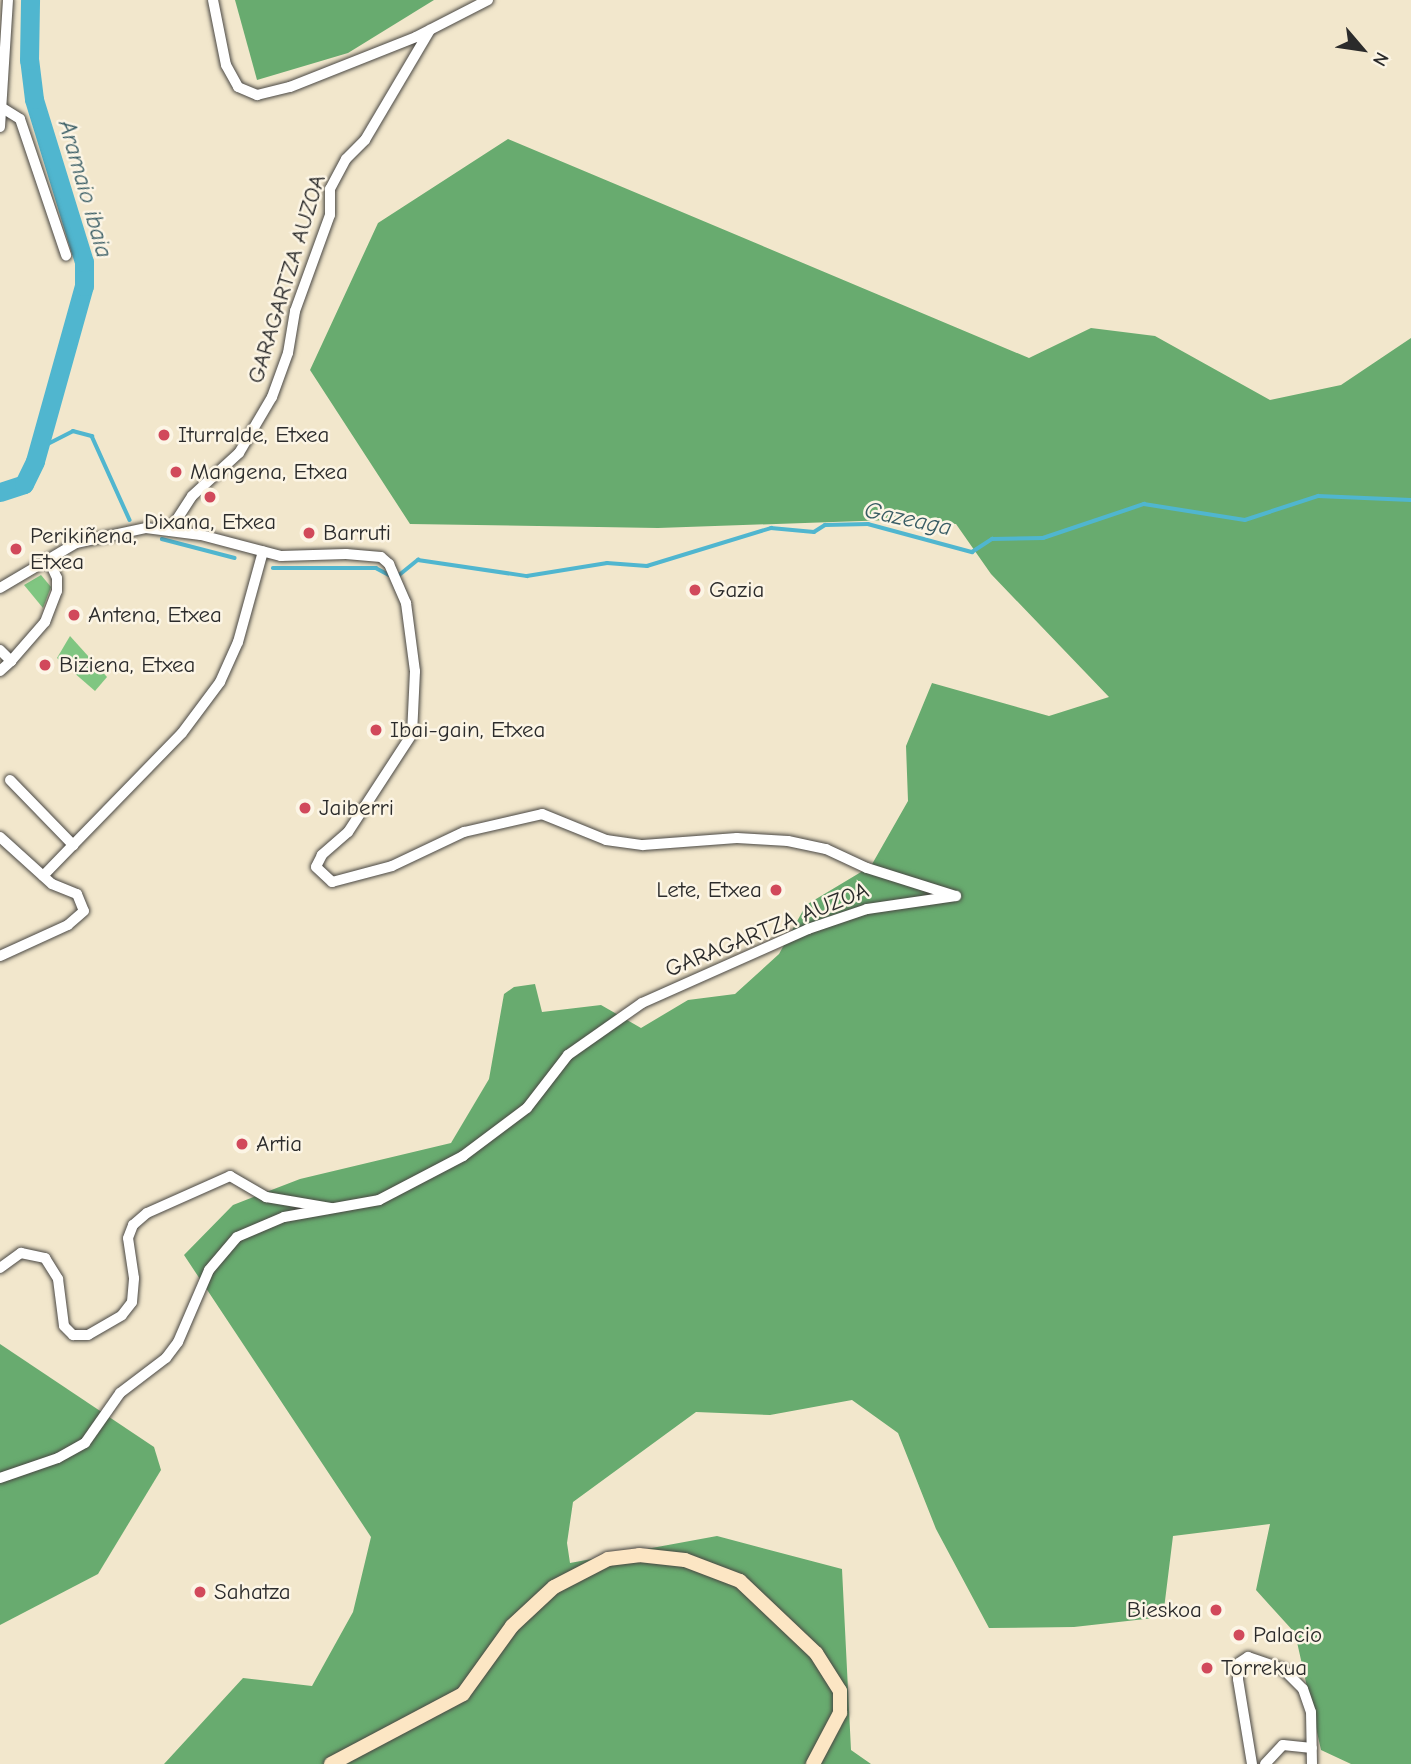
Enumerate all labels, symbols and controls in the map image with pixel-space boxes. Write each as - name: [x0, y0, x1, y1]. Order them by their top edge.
- north arrow: [1327, 14, 1397, 84]
- text: N: [1368, 48, 1393, 70]
- water label: Aramaio ibaia: [52, 117, 118, 261]
- street label: GARAGARTZA AUZOA: [242, 171, 332, 387]
- place label: Iturralde, Etxea: [178, 421, 329, 449]
- marker: Iturralde, Etxea: [156, 427, 172, 443]
- place label: Mangena, Etxea: [190, 458, 348, 486]
- marker: Mangena, Etxea: [168, 464, 184, 480]
- marker: Dixana, Etxea: [202, 489, 218, 505]
- water label: Gazeaga: [862, 496, 954, 542]
- place label: Dixana, Etxea: [144, 508, 276, 536]
- place label: Barruti: [323, 519, 391, 547]
- place label: Perikiñena, Etxea: [30, 522, 137, 576]
- marker: Barruti: [301, 525, 317, 541]
- marker: Perikiñena, Etxea: [8, 541, 24, 557]
- place label: Gazia: [709, 576, 764, 604]
- marker: Gazia: [687, 582, 703, 598]
- place label: Antena, Etxea: [88, 601, 222, 629]
- marker: Antena, Etxea: [66, 607, 82, 623]
- place label: Biziena, Etxea: [59, 651, 195, 679]
- marker: Biziena, Etxea: [37, 657, 53, 673]
- place label: Ibai-gain, Etxea: [390, 716, 545, 744]
- marker: Ibai-gain, Etxea: [368, 722, 384, 738]
- place label: Jaiberri: [319, 794, 394, 822]
- marker: Jaiberri: [297, 800, 313, 816]
- place label: Lete, Etxea: [656, 876, 762, 904]
- street label: GARAGARTZA AUZOA: [661, 877, 873, 983]
- marker: Lete, Etxea: [768, 882, 784, 898]
- place label: Artia: [256, 1130, 302, 1158]
- marker: Artia: [234, 1136, 250, 1152]
- place label: Sahatza: [214, 1578, 291, 1606]
- marker: Sahatza: [192, 1584, 208, 1600]
- place label: Bieskoa: [1127, 1596, 1202, 1624]
- marker: Bieskoa: [1208, 1602, 1224, 1618]
- place label: Palacio: [1253, 1621, 1322, 1649]
- marker: Palacio: [1231, 1627, 1247, 1643]
- place label: Torrekua: [1221, 1654, 1307, 1682]
- marker: Torrekua: [1199, 1660, 1215, 1676]

